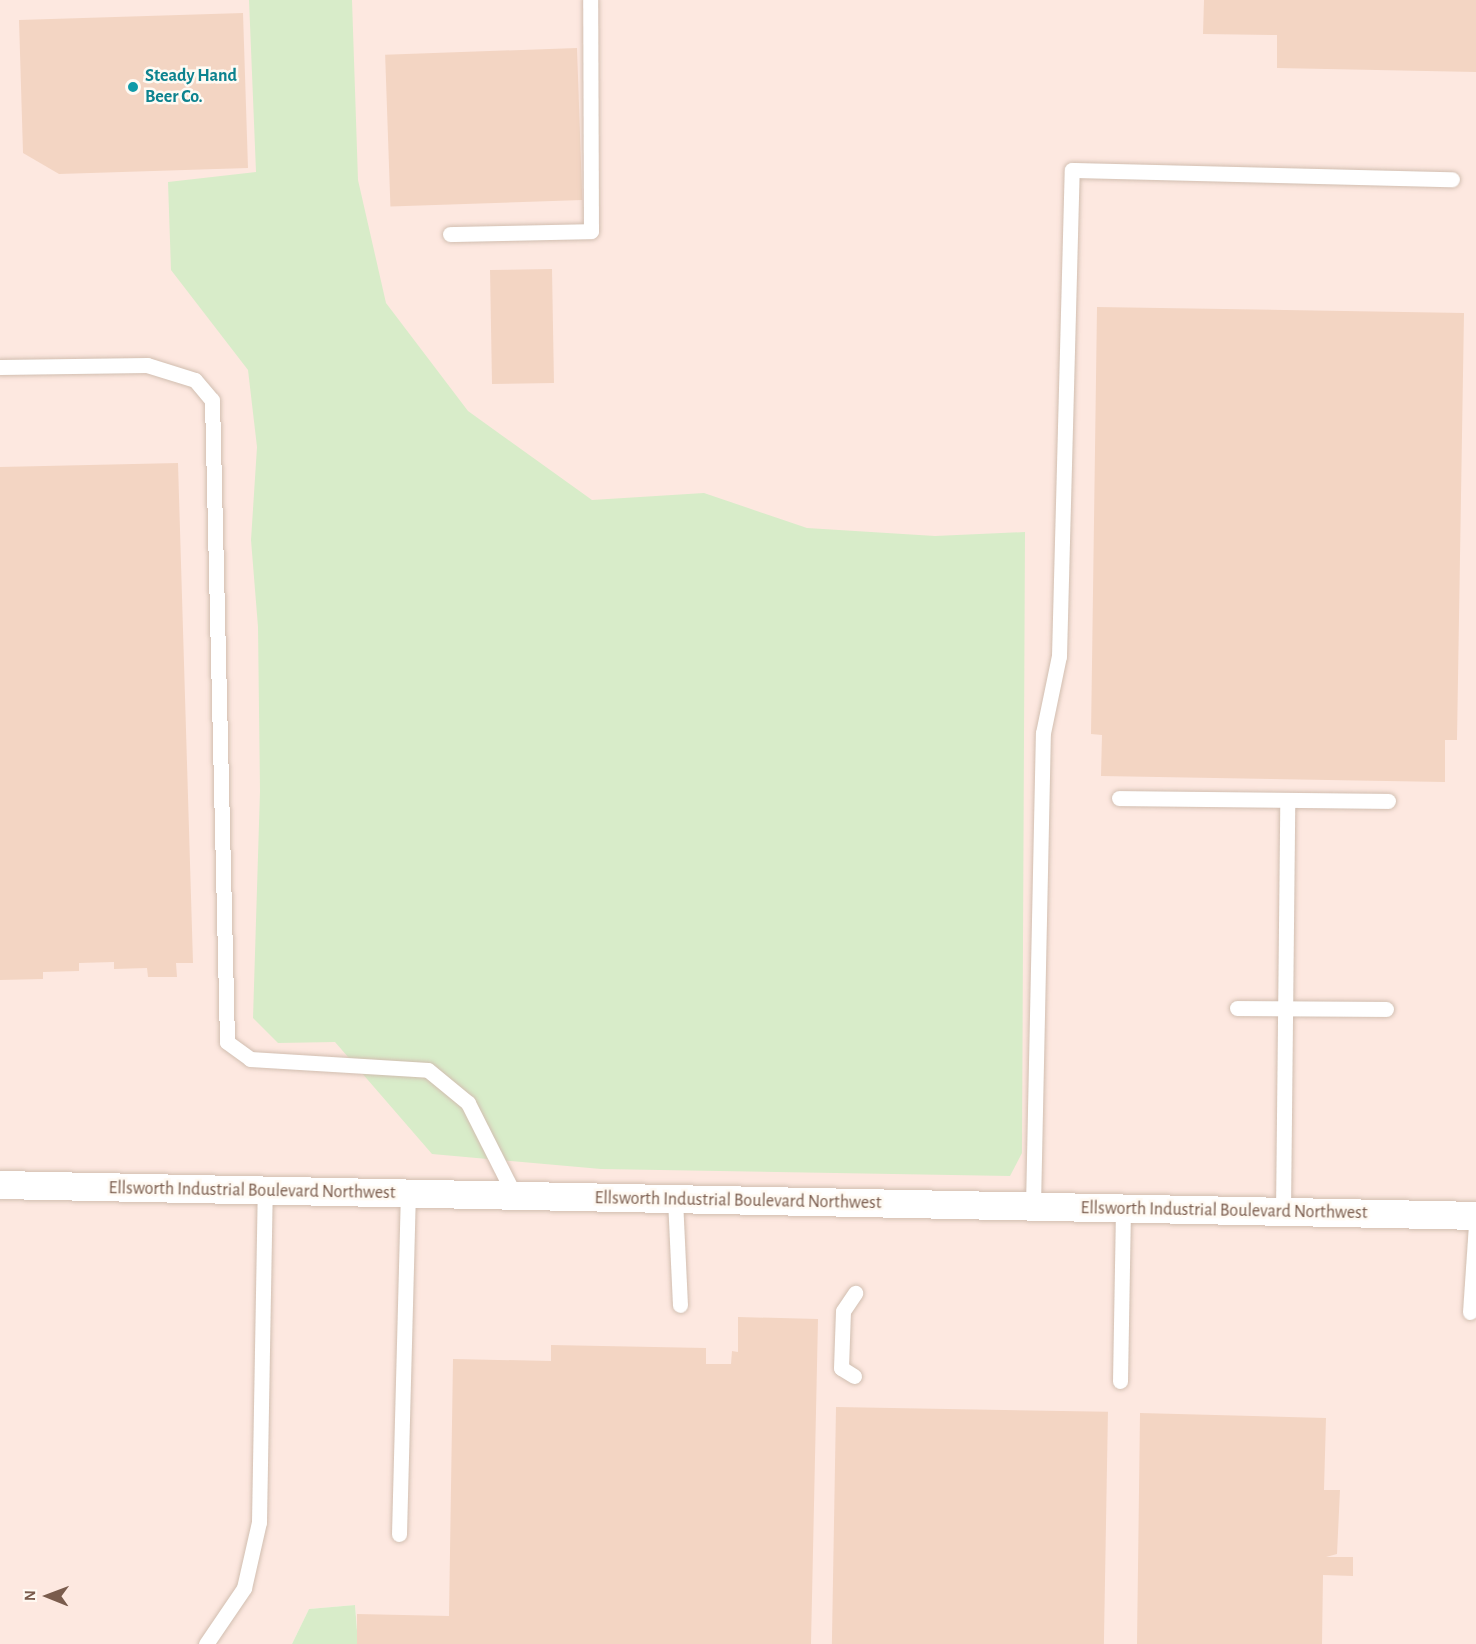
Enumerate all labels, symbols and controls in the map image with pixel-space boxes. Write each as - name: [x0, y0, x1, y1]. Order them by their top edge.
- place label: Steady Hand Beer Co.: [145, 66, 237, 109]
- marker: Steady Hand Beer Co.: [126, 80, 140, 94]
- street label: Ellsworth Industrial Boulevard Northwest: [108, 1178, 396, 1204]
- street label: Ellsworth Industrial Boulevard Northwest: [594, 1188, 882, 1214]
- street label: Ellsworth Industrial Boulevard Northwest: [1080, 1198, 1368, 1224]
- north arrow: [18, 1566, 78, 1626]
- text: N: [22, 1590, 38, 1601]

